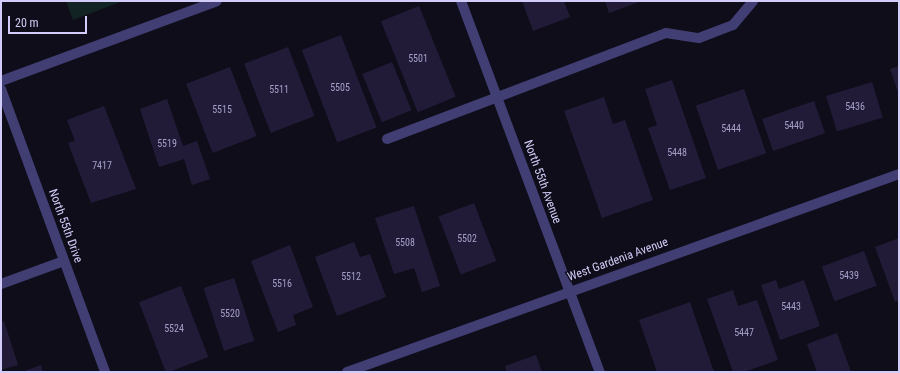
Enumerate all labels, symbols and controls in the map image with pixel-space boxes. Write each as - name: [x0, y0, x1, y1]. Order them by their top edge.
- scale bar: [10, 8, 89, 34]
- text: 20 m: [15, 16, 39, 30]
- house number: 5501: [408, 53, 428, 65]
- house number: 5505: [330, 82, 350, 94]
- house number: 5511: [269, 84, 289, 96]
- house number: 5436: [845, 101, 865, 113]
- house number: 5515: [212, 104, 232, 116]
- house number: 5440: [784, 120, 804, 132]
- house number: 5444: [721, 123, 741, 135]
- house number: 5519: [157, 138, 177, 150]
- street label: North 55th Avenue: [520, 138, 564, 226]
- house number: 5448: [667, 147, 687, 159]
- house number: 7417: [92, 160, 112, 172]
- street label: North 55th Drive: [45, 187, 85, 265]
- house number: 5502: [457, 233, 477, 245]
- street label: West Gardenia Avenue: [566, 235, 670, 285]
- house number: 5508: [395, 237, 415, 249]
- house number: 5439: [839, 270, 859, 282]
- house number: 5512: [341, 271, 361, 283]
- house number: 5516: [272, 278, 292, 290]
- house number: 5443: [781, 301, 801, 313]
- house number: 5520: [220, 308, 240, 320]
- house number: 5524: [164, 323, 184, 335]
- house number: 5447: [734, 327, 754, 339]

